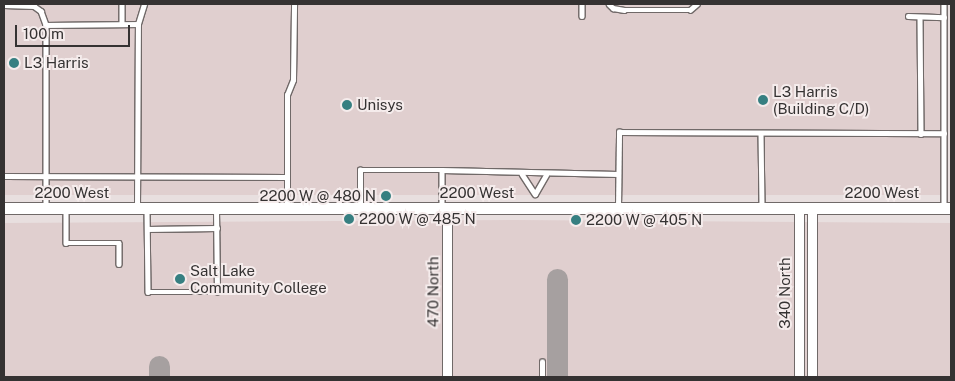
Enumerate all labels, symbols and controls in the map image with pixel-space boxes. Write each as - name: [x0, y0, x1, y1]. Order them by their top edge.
- scale bar: [18, 15, 132, 47]
- text: 100 m: [23, 25, 64, 42]
- place label: L3 Harris: [24, 54, 89, 72]
- marker: L3 Harris: [8, 57, 20, 69]
- place label: L3 Harris (Building C/D): [773, 82, 869, 117]
- marker: L3 Harris (Building C/D): [757, 94, 769, 106]
- place label: Unisys: [357, 96, 403, 114]
- marker: Unisys: [341, 99, 353, 111]
- street label: 2200 West: [34, 184, 110, 202]
- street label: 2200 West: [439, 184, 515, 202]
- street label: 2200 West: [844, 184, 920, 202]
- place label: 2200 W @ 480 N: [259, 187, 376, 205]
- marker: 2200 W @ 480 N: [380, 190, 392, 202]
- place label: 2200 W @ 485 N: [359, 210, 477, 228]
- place label: 2200 W @ 405 N: [586, 211, 703, 229]
- marker: 2200 W @ 485 N: [343, 213, 355, 225]
- marker: 2200 W @ 405 N: [570, 214, 582, 226]
- street label: 470 North: [424, 257, 442, 327]
- street label: 340 North: [776, 257, 794, 329]
- place label: Salt Lake Community College: [190, 261, 327, 296]
- marker: Salt Lake Community College: [174, 273, 186, 285]

